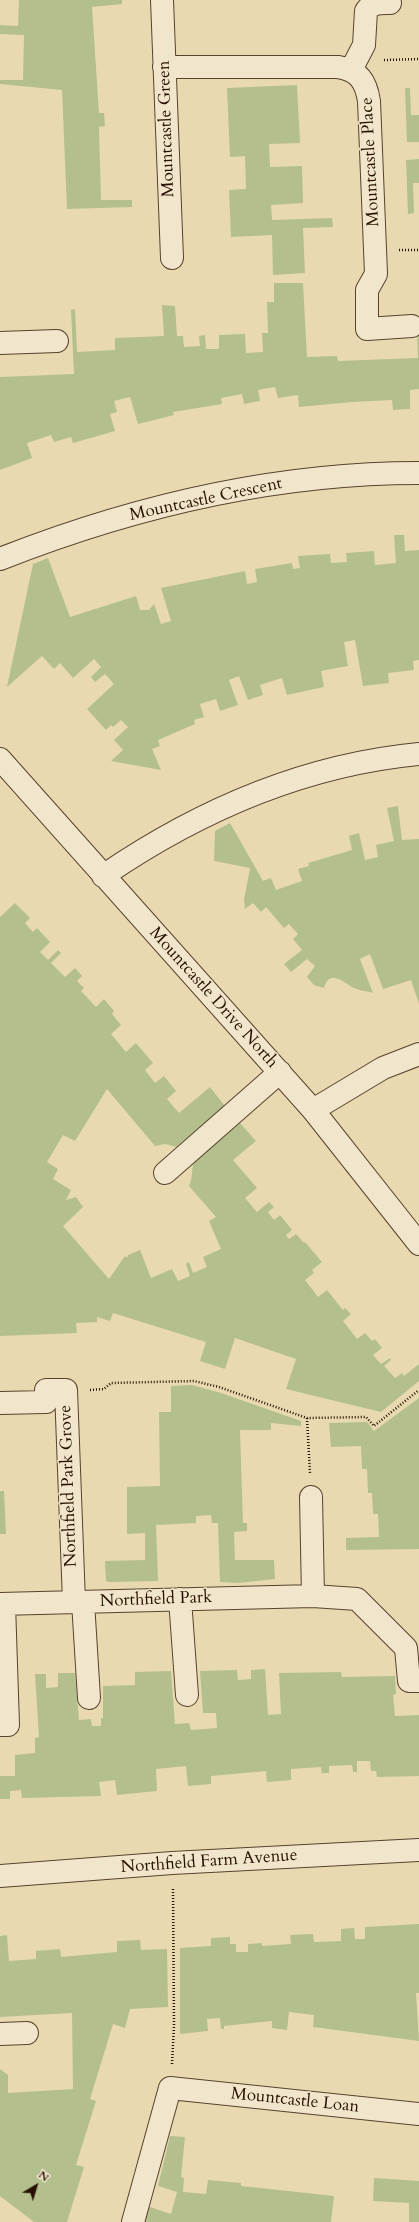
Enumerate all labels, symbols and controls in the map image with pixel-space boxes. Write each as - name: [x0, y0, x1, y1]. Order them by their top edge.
- street label: Mountcastle Green: [154, 60, 180, 198]
- street label: Mountcastle Place: [357, 97, 385, 227]
- street label: Mountcastle Crescent: [128, 474, 284, 526]
- street label: Mountcastle Drive North: [144, 923, 282, 1073]
- street label: Northfield Park Grove: [56, 1405, 82, 1567]
- street label: Northfield Park: [99, 1588, 213, 1612]
- street label: Northfield Farm Avenue: [120, 1846, 298, 1878]
- street label: Mountcastle Loan: [230, 2084, 360, 2118]
- north arrow: [16, 2166, 56, 2206]
- text: N: [35, 2167, 52, 2185]

